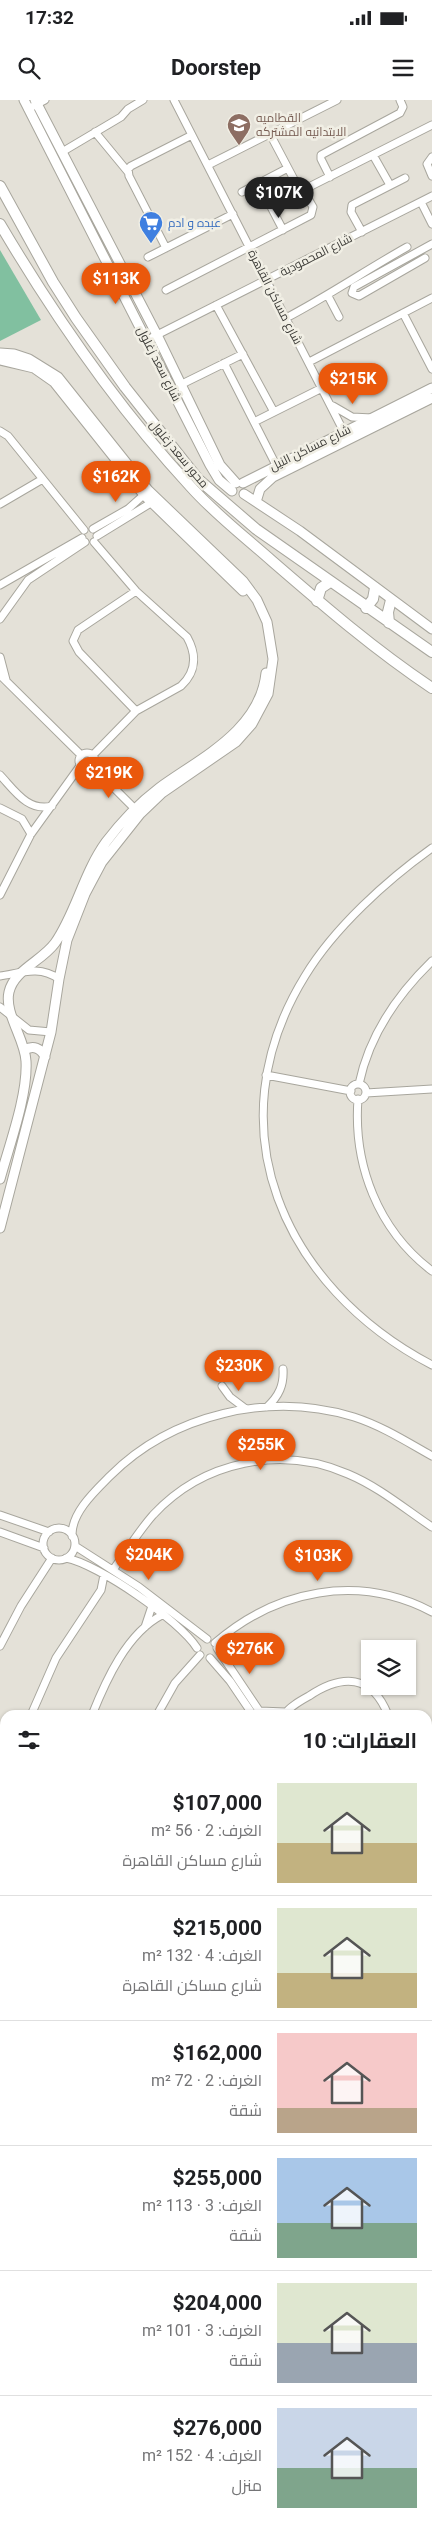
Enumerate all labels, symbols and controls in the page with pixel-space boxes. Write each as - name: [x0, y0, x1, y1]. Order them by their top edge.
- text: 17:32: [25, 6, 74, 29]
- icon: search: [15, 54, 43, 82]
- icon: menu: [389, 54, 417, 82]
- text: Doorstep: [171, 55, 261, 80]
- place label: القطاميه الابتدائيه المشتركه: [256, 111, 347, 139]
- school or university icon: القطاميه الابتدائيه المشتركه: [226, 112, 252, 146]
- pin: $107K: [244, 176, 314, 219]
- text: $107K: [256, 183, 302, 202]
- supermarket icon: عبده و ادم: [138, 210, 164, 244]
- place label: عبده و ادم: [168, 216, 221, 231]
- street label: شارع المحمودية: [278, 231, 355, 280]
- street label: شارع مساكن القاهرة: [244, 247, 305, 347]
- pin: $113K: [81, 262, 151, 305]
- text: $113K: [93, 269, 139, 288]
- street label: شارع سعد زغلول: [133, 324, 184, 404]
- pin: $215K: [318, 362, 388, 405]
- text: $215K: [330, 369, 376, 388]
- street label: محور سعد زغلول: [147, 417, 211, 491]
- street label: شارع مساكن النيل: [267, 422, 353, 475]
- pin: $162K: [81, 460, 151, 503]
- text: $162K: [93, 467, 139, 486]
- pin: $219K: [74, 756, 144, 799]
- text: $219K: [86, 763, 132, 782]
- pin: $230K: [204, 1350, 274, 1392]
- text: $230K: [216, 1356, 262, 1375]
- pin: $255K: [226, 1428, 296, 1471]
- text: $255K: [238, 1435, 284, 1454]
- pin: $204K: [114, 1538, 184, 1581]
- pin: $103K: [283, 1540, 353, 1582]
- text: $204K: [126, 1545, 172, 1564]
- text: $103K: [295, 1546, 341, 1565]
- pin: $276K: [215, 1632, 285, 1675]
- text: $276K: [227, 1639, 273, 1658]
- map controls: [361, 1640, 416, 1695]
- button: layers: [361, 1640, 416, 1695]
- icon: filters: [15, 1726, 43, 1754]
- text: العقارات: 10: [303, 1729, 417, 1753]
- text: $107,000: [172, 1791, 262, 1815]
- icon: home: [317, 1803, 377, 1863]
- text: الغرف: 2 · 56 m²: [151, 1821, 262, 1840]
- text: شارع مساكن القاهرة: [123, 1851, 262, 1870]
- text: $215,000: [172, 1916, 262, 1940]
- icon: home: [317, 1928, 377, 1988]
- text: الغرف: 4 · 132 m²: [142, 1946, 262, 1965]
- text: شارع مساكن القاهرة: [123, 1976, 262, 1995]
- text: $162,000: [172, 2041, 262, 2065]
- icon: home: [317, 2053, 377, 2113]
- text: الغرف: 2 · 72 m²: [151, 2071, 262, 2090]
- text: شقة: [229, 2101, 262, 2120]
- text: $255,000: [172, 2166, 262, 2190]
- icon: home: [317, 2178, 377, 2238]
- text: الغرف: 3 · 113 m²: [142, 2196, 262, 2215]
- text: شقة: [229, 2226, 262, 2245]
- text: $204,000: [172, 2291, 262, 2315]
- icon: home: [317, 2303, 377, 2363]
- text: الغرف: 3 · 101 m²: [142, 2321, 262, 2340]
- text: شقة: [229, 2351, 262, 2370]
- text: $276,000: [172, 2416, 262, 2440]
- icon: home: [317, 2428, 377, 2488]
- text: الغرف: 4 · 152 m²: [142, 2446, 262, 2465]
- text: منزل: [232, 2476, 262, 2495]

